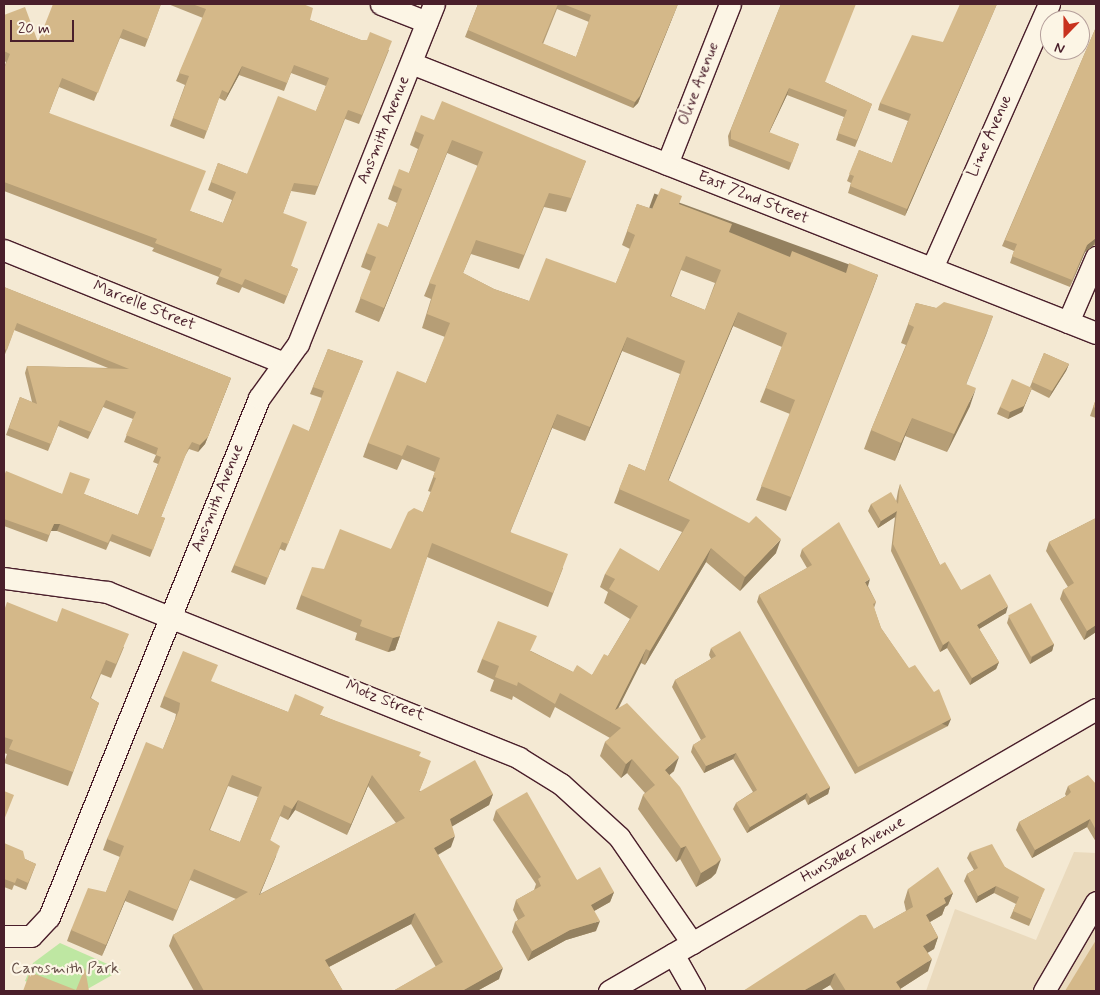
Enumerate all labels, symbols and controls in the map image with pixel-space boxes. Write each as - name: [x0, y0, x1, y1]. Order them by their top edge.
- scale bar: [12, 10, 76, 42]
- north arrow: [1040, 10, 1090, 60]
- text: 20 m: [18, 19, 50, 39]
- text: N: [1052, 38, 1067, 58]
- street label: Olive Avenue: [674, 39, 724, 129]
- street label: Ansmith Avenue: [354, 73, 414, 187]
- street label: Lime Avenue: [963, 91, 1017, 181]
- street label: East 72nd Street: [695, 167, 811, 229]
- street label: Marcelle Street: [90, 277, 198, 335]
- street label: Ansmith Avenue: [188, 441, 248, 555]
- street label: Motz Street: [342, 676, 428, 726]
- street label: Hunsaker Avenue: [797, 812, 909, 888]
- park label: Carosmith Park: [11, 959, 119, 979]

